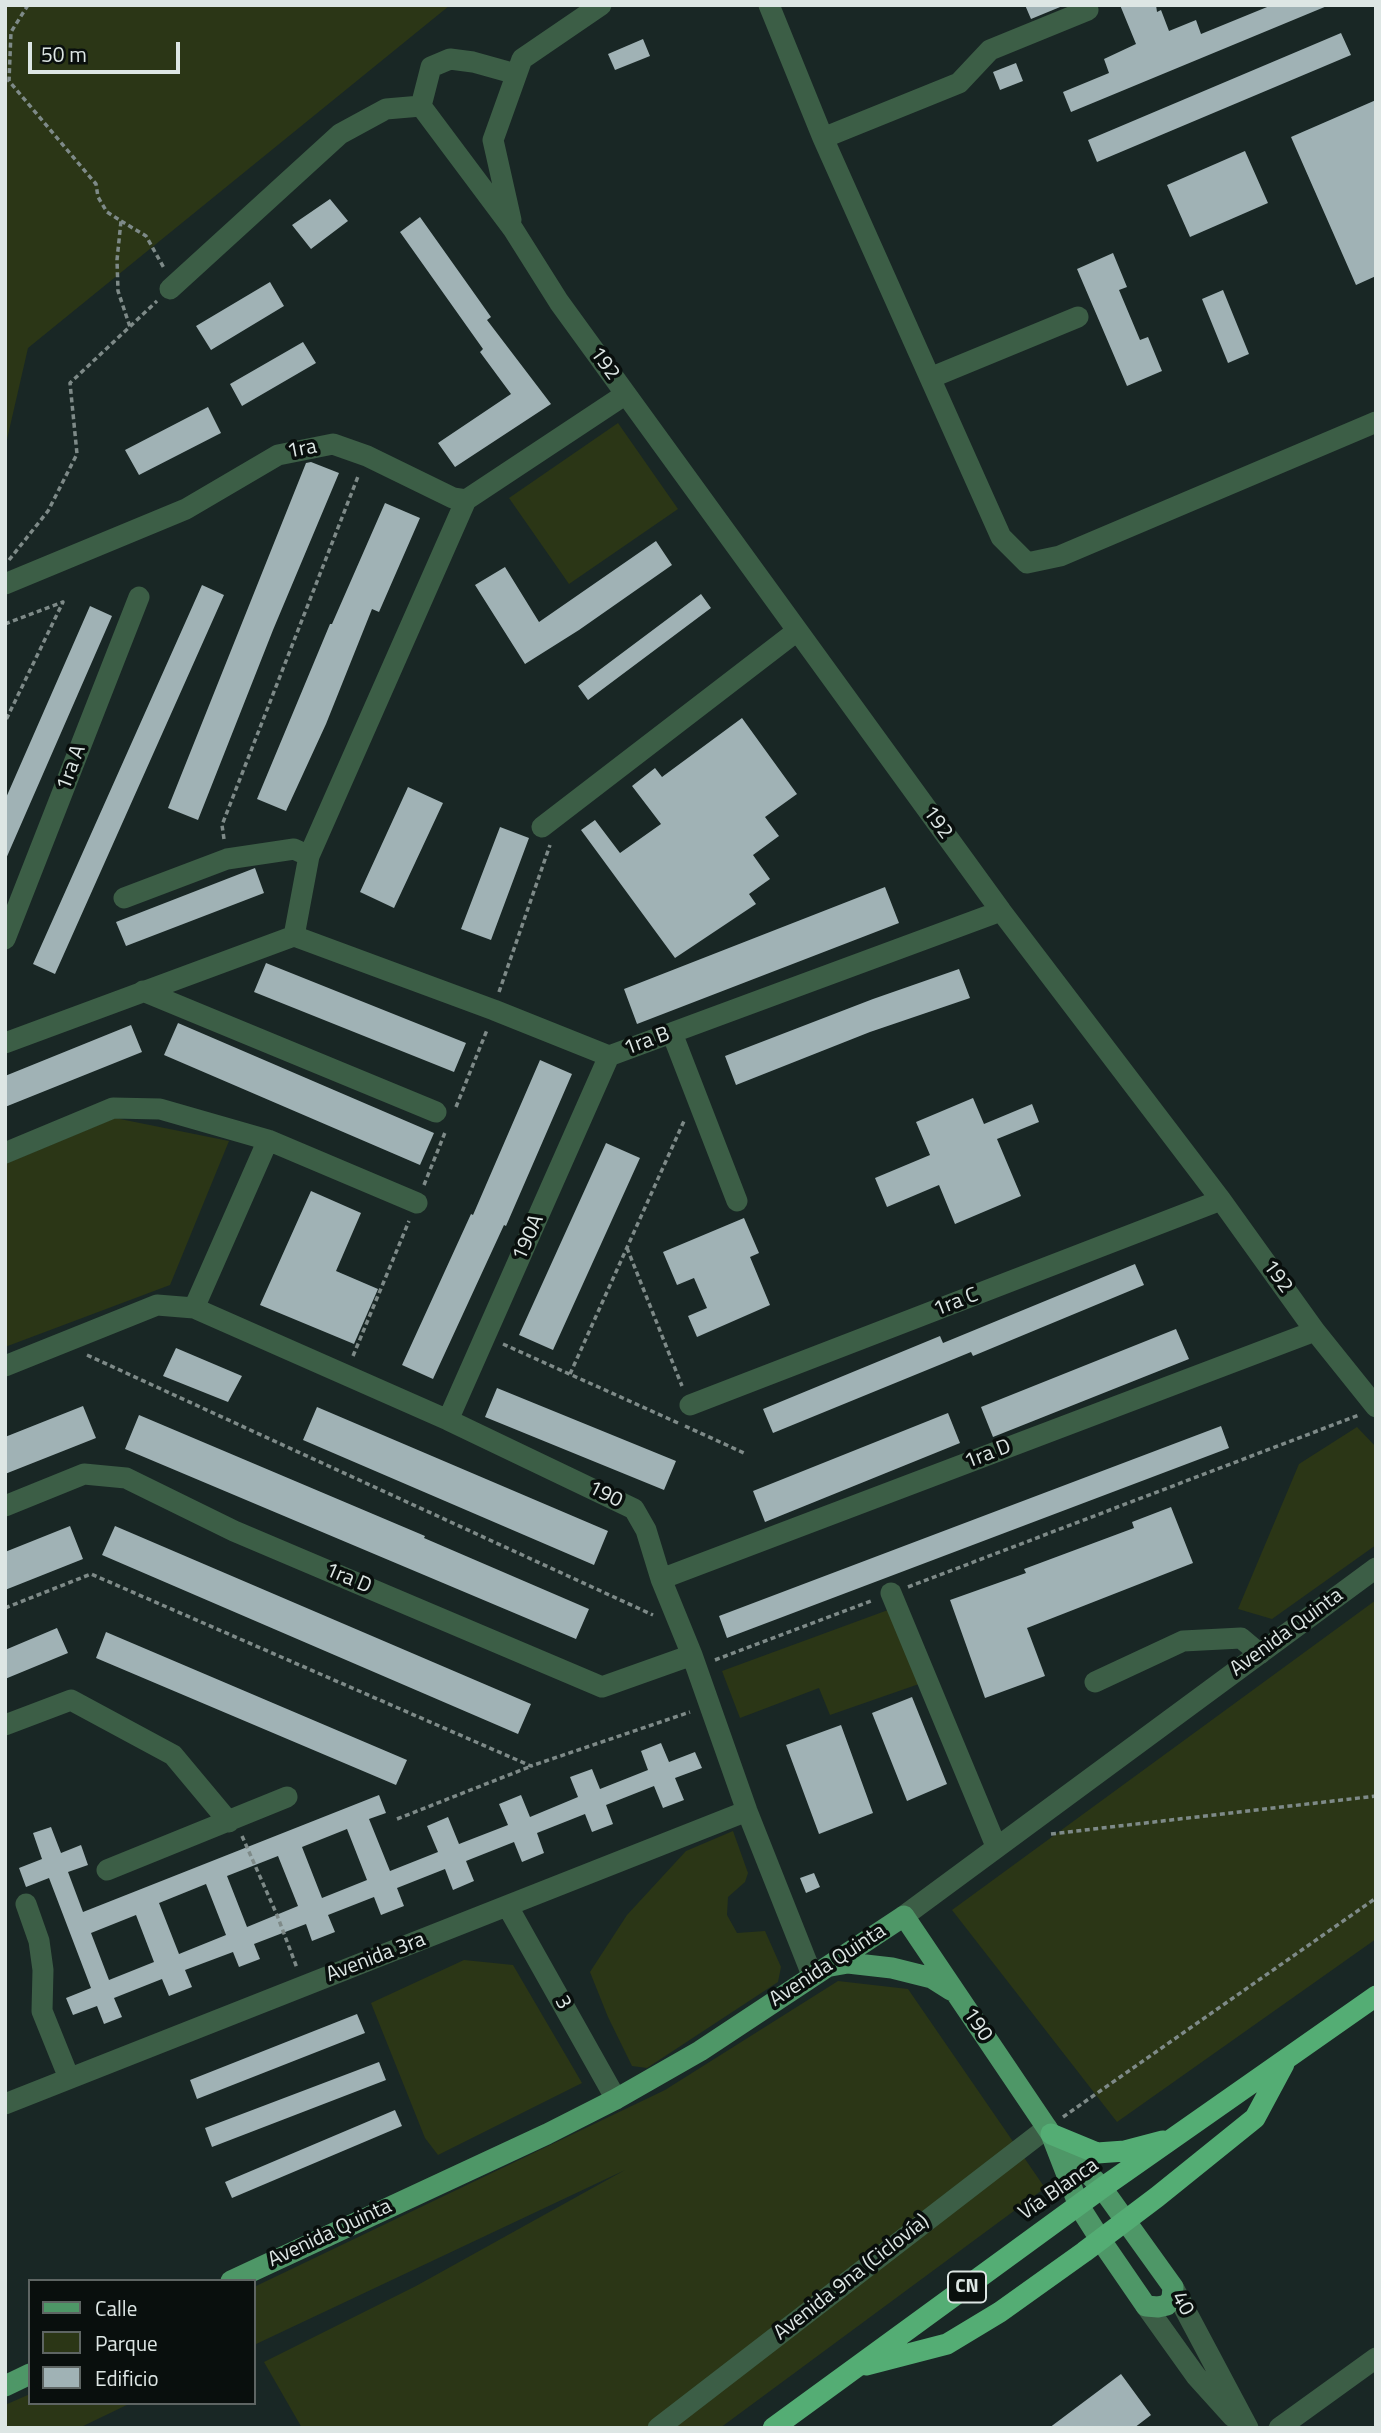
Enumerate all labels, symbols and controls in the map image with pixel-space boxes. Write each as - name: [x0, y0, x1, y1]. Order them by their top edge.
- scale bar: [32, 28, 184, 72]
- text: 50 m: [41, 38, 87, 70]
- street label: 192: [583, 342, 625, 386]
- street label: 1ra: [285, 435, 319, 465]
- street label: 1ra A: [52, 742, 92, 794]
- street label: 192: [916, 801, 958, 845]
- street label: 1ra B: [621, 1022, 673, 1062]
- street label: 190A: [508, 1211, 550, 1265]
- street label: 192: [1256, 1255, 1298, 1299]
- street label: 1ra C: [930, 1283, 982, 1323]
- street label: 1ra D: [961, 1435, 1015, 1475]
- street label: 190: [584, 1476, 626, 1514]
- street label: 1ra D: [321, 1558, 375, 1600]
- street label: Avenida Quinta: [1226, 1584, 1348, 1682]
- street label: Avenida Quinta: [765, 1919, 891, 2013]
- street label: Avenida 3ra: [323, 1928, 429, 1988]
- street label: 3: [548, 1992, 576, 2014]
- street label: 190: [957, 2003, 997, 2047]
- street label: Vía Blanca: [1014, 2154, 1104, 2226]
- street label: Avenida Quinta: [264, 2194, 396, 2274]
- street label: Avenida 9na (Ciclovía): [769, 2210, 935, 2346]
- road number: CN: [948, 2272, 986, 2302]
- legend: [28, 2279, 256, 2405]
- street label: 40: [1165, 2288, 1199, 2320]
- text: Calle: [95, 2292, 137, 2324]
- text: Parque: [95, 2327, 158, 2359]
- text: Edificio: [95, 2362, 159, 2394]

